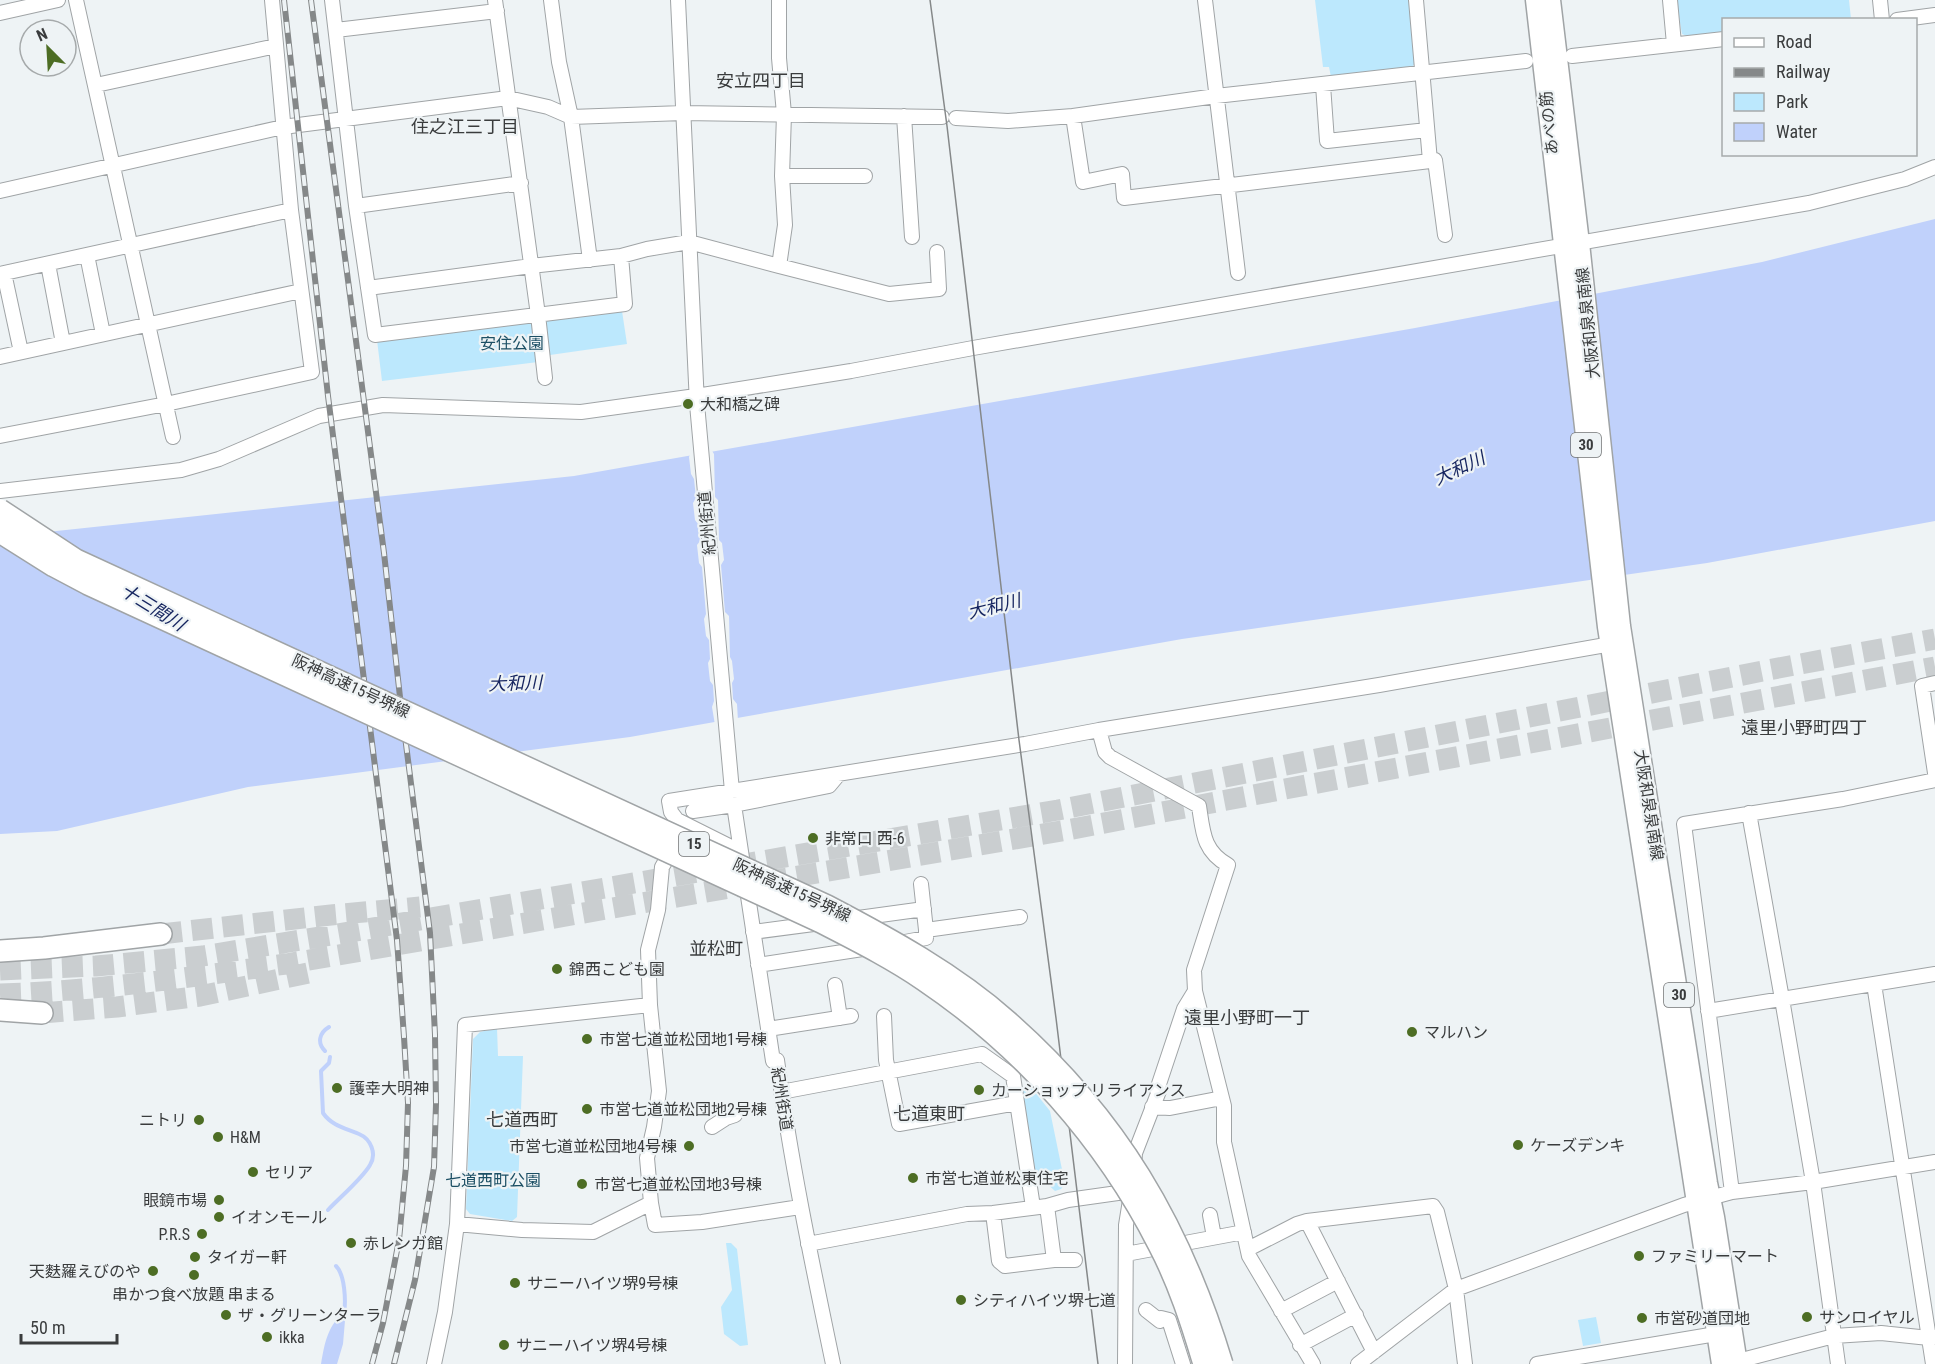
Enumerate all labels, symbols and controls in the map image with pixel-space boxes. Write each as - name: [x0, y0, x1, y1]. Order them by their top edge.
- north arrow: [18, 18, 78, 78]
- legend: [1722, 18, 1917, 156]
- text: N: [34, 24, 50, 45]
- text: Road: [1776, 31, 1812, 52]
- text: Railway: [1776, 61, 1831, 82]
- district label: 安立四丁目: [716, 70, 806, 91]
- street label: あべの筋: [1536, 90, 1562, 156]
- text: Park: [1776, 91, 1808, 112]
- district label: 住之江三丁目: [411, 116, 519, 137]
- text: Water: [1776, 121, 1818, 142]
- street label: 大阪和泉泉南線: [1573, 266, 1603, 380]
- park label: 安住公園: [480, 334, 544, 353]
- place label: 大和橋之碑: [700, 395, 780, 414]
- marker: 大和橋之碑: [681, 397, 695, 411]
- road number: 30: [1571, 433, 1601, 457]
- water label: 大和川: [1430, 446, 1490, 489]
- street label: 紀州街道: [695, 490, 719, 556]
- water label: 十三間川: [117, 579, 191, 636]
- water label: 大和川: [965, 589, 1025, 623]
- street label: 阪神高速15号堺線: [289, 650, 413, 722]
- water label: 大和川: [488, 671, 544, 694]
- district label: 遠里小野町四丁: [1741, 717, 1867, 738]
- street label: 大阪和泉泉南線: [1631, 748, 1667, 862]
- place label: 非常口 西-6: [825, 829, 905, 848]
- marker: 非常口 西-6: [806, 831, 820, 845]
- road number: 15: [679, 832, 709, 856]
- street label: 阪神高速15号堺線: [730, 854, 854, 926]
- district label: 並松町: [689, 938, 743, 959]
- place label: 錦西こども園: [569, 960, 665, 979]
- marker: 錦西こども園: [550, 962, 564, 976]
- road number: 30: [1664, 983, 1694, 1007]
- district label: 遠里小野町一丁: [1184, 1007, 1310, 1028]
- place label: マルハン: [1424, 1023, 1488, 1042]
- marker: マルハン: [1405, 1025, 1419, 1039]
- place label: 市営七道並松団地1号棟: [599, 1030, 767, 1049]
- marker: 市営七道並松団地1号棟: [580, 1032, 594, 1046]
- street label: 紀州街道: [768, 1066, 796, 1132]
- place label: 護幸大明神: [349, 1079, 429, 1098]
- marker: 護幸大明神: [330, 1081, 344, 1095]
- place label: カーショップ リライアンス: [991, 1081, 1185, 1100]
- marker: カーショップ リライアンス: [972, 1083, 986, 1097]
- place label: 市営七道並松団地2号棟: [599, 1100, 767, 1119]
- marker: 市営七道並松団地2号棟: [580, 1102, 594, 1116]
- district label: 七道東町: [893, 1103, 965, 1124]
- district label: 七道西町: [486, 1109, 558, 1130]
- place label: ニトリ: [139, 1111, 187, 1130]
- marker: ニトリ: [192, 1113, 206, 1127]
- place label: H&M: [230, 1128, 261, 1147]
- marker: H&M: [211, 1130, 225, 1144]
- place label: ケーズデンキ: [1530, 1136, 1625, 1155]
- place label: 市営七道並松団地4号棟: [509, 1137, 677, 1156]
- marker: ケーズデンキ: [1511, 1138, 1525, 1152]
- marker: 市営七道並松団地4号棟: [682, 1139, 696, 1153]
- place label: セリア: [265, 1163, 313, 1182]
- marker: セリア: [246, 1165, 260, 1179]
- place label: 市営七道並松東住宅: [925, 1169, 1069, 1188]
- park label: 七道西町公園: [445, 1171, 541, 1190]
- marker: 市営七道並松東住宅: [906, 1171, 920, 1185]
- place label: 市営七道並松団地3号棟: [594, 1175, 762, 1194]
- marker: 市営七道並松団地3号棟: [575, 1177, 589, 1191]
- place label: 眼鏡市場: [143, 1191, 207, 1210]
- marker: 眼鏡市場: [212, 1193, 226, 1207]
- place label: イオンモール: [231, 1208, 327, 1227]
- marker: イオンモール: [212, 1210, 226, 1224]
- place label: P.R.S: [158, 1225, 190, 1244]
- marker: P.R.S: [195, 1227, 209, 1241]
- place label: 赤レンガ館: [363, 1234, 443, 1253]
- marker: 赤レンガ館: [344, 1236, 358, 1250]
- place label: ファミリーマート: [1651, 1247, 1779, 1266]
- place label: タイガー軒: [207, 1248, 287, 1267]
- marker: ファミリーマート: [1632, 1249, 1646, 1263]
- marker: タイガー軒: [188, 1250, 202, 1264]
- place label: 天麩羅えびのや: [29, 1262, 141, 1281]
- marker: 天麩羅えびのや: [146, 1264, 160, 1278]
- marker: 串かつ食べ放題 串まる: [187, 1268, 201, 1282]
- place label: サニーハイツ堺9号棟: [527, 1274, 678, 1293]
- marker: サニーハイツ堺9号棟: [508, 1276, 522, 1290]
- place label: 串かつ食べ放題 串まる: [112, 1285, 276, 1304]
- place label: シティハイツ堺七道: [973, 1291, 1116, 1310]
- marker: シティハイツ堺七道: [954, 1293, 968, 1307]
- place label: ザ・グリーンターラ: [238, 1306, 381, 1325]
- scale bar: [21, 1307, 117, 1345]
- marker: ザ・グリーンターラ: [219, 1308, 233, 1322]
- place label: サンロイヤル: [1819, 1308, 1915, 1327]
- place label: 市営砂道団地: [1654, 1309, 1750, 1328]
- marker: サンロイヤル: [1800, 1310, 1814, 1324]
- marker: 市営砂道団地: [1635, 1311, 1649, 1325]
- text: 50 m: [30, 1317, 65, 1338]
- place label: ikka: [279, 1328, 305, 1347]
- marker: ikka: [260, 1330, 274, 1344]
- place label: サニーハイツ堺4号棟: [516, 1336, 667, 1355]
- marker: サニーハイツ堺4号棟: [497, 1338, 511, 1352]

